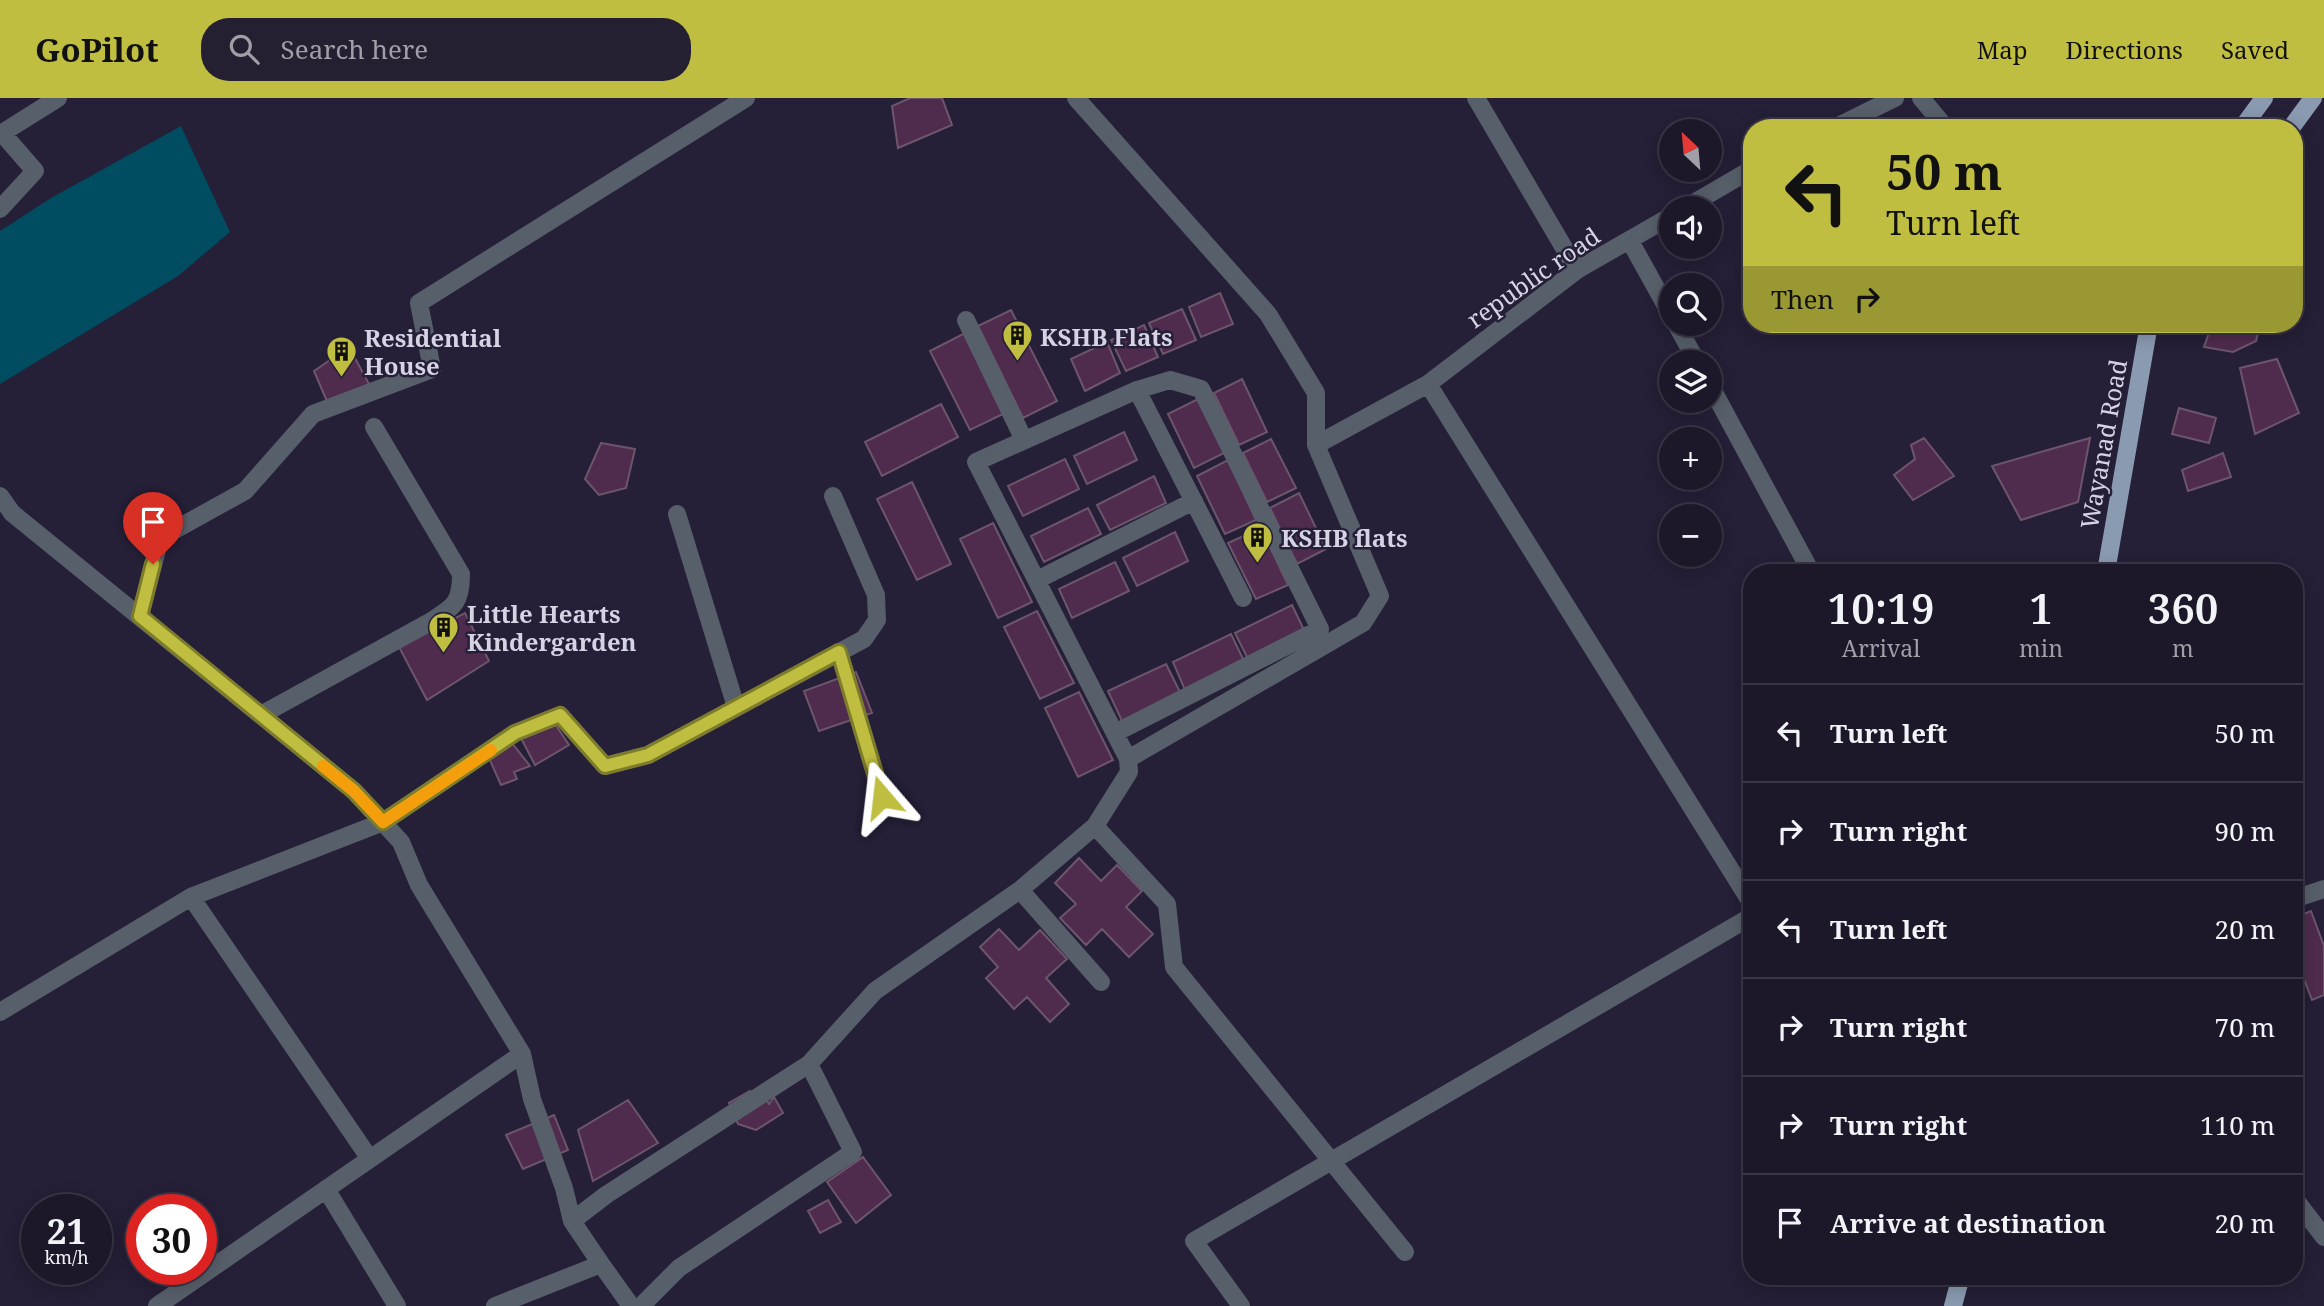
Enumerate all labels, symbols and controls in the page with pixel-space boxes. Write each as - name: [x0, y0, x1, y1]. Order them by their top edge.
- search box: [201, 18, 691, 81]
- text: GoPilot: [35, 27, 159, 72]
- icon: search: [225, 30, 263, 68]
- text: Search here: [281, 31, 428, 67]
- text: Map: [1977, 33, 2028, 66]
- text: Directions: [2066, 33, 2183, 66]
- text: Saved: [2221, 33, 2289, 66]
- north arrow: [1659, 119, 1722, 182]
- map controls: [1659, 119, 1722, 567]
- text: 50 m: [1886, 138, 2002, 204]
- icon: left: [1771, 147, 1862, 238]
- button: sound: [1659, 196, 1722, 259]
- text: Turn left: [1886, 201, 2020, 244]
- street label: republic road: [1460, 219, 1606, 335]
- button: search: [1659, 273, 1722, 336]
- icon: right: [1848, 280, 1886, 318]
- text: Then: [1771, 281, 1834, 317]
- building icon: KSHB Flats: [1000, 319, 1034, 363]
- place label: KSHB Flats: [1040, 320, 1173, 353]
- place label: Residential House: [364, 321, 502, 382]
- building icon: Residential House: [324, 334, 358, 378]
- button: layers: [1659, 350, 1722, 413]
- street label: Wayanad Road: [2072, 357, 2134, 531]
- button: +: [1659, 427, 1722, 490]
- pin: [123, 492, 183, 564]
- icon: arrive: [134, 503, 172, 541]
- button: −: [1659, 504, 1722, 567]
- building icon: KSHB flats: [1241, 520, 1275, 564]
- place label: KSHB flats: [1281, 521, 1407, 554]
- text: 10:19: [1828, 579, 1935, 636]
- text: 1: [2029, 579, 2053, 636]
- text: 360: [2148, 579, 2218, 636]
- place label: Little Hearts Kindergarden: [467, 597, 637, 658]
- building icon: Little Hearts Kindergarden: [427, 610, 461, 654]
- text: Arrival: [1842, 632, 1920, 664]
- text: min: [2019, 632, 2063, 664]
- text: m: [2172, 632, 2194, 664]
- icon: left: [1771, 714, 1809, 752]
- text: Turn left: [1830, 715, 1947, 751]
- text: 50 m: [2215, 715, 2275, 751]
- position arrow: [845, 760, 919, 834]
- icon: right: [1771, 812, 1809, 850]
- text: Turn right: [1830, 813, 1967, 849]
- text: 90 m: [2215, 813, 2275, 849]
- icon: left: [1771, 910, 1809, 948]
- text: Turn left: [1830, 911, 1947, 947]
- text: 20 m: [2215, 911, 2275, 947]
- icon: right: [1771, 1008, 1809, 1046]
- text: Turn right: [1830, 1009, 1967, 1045]
- text: 70 m: [2215, 1009, 2275, 1045]
- icon: right: [1771, 1106, 1809, 1144]
- text: Turn right: [1830, 1107, 1967, 1143]
- text: 110 m: [2200, 1107, 2275, 1143]
- speed limit sign: 30: [126, 1194, 217, 1285]
- icon: arrive: [1771, 1204, 1809, 1242]
- text: Arrive at destination: [1830, 1205, 2106, 1241]
- text: 20 m: [2215, 1205, 2275, 1241]
- text: 21: [47, 1207, 86, 1254]
- text: km/h: [44, 1245, 89, 1269]

